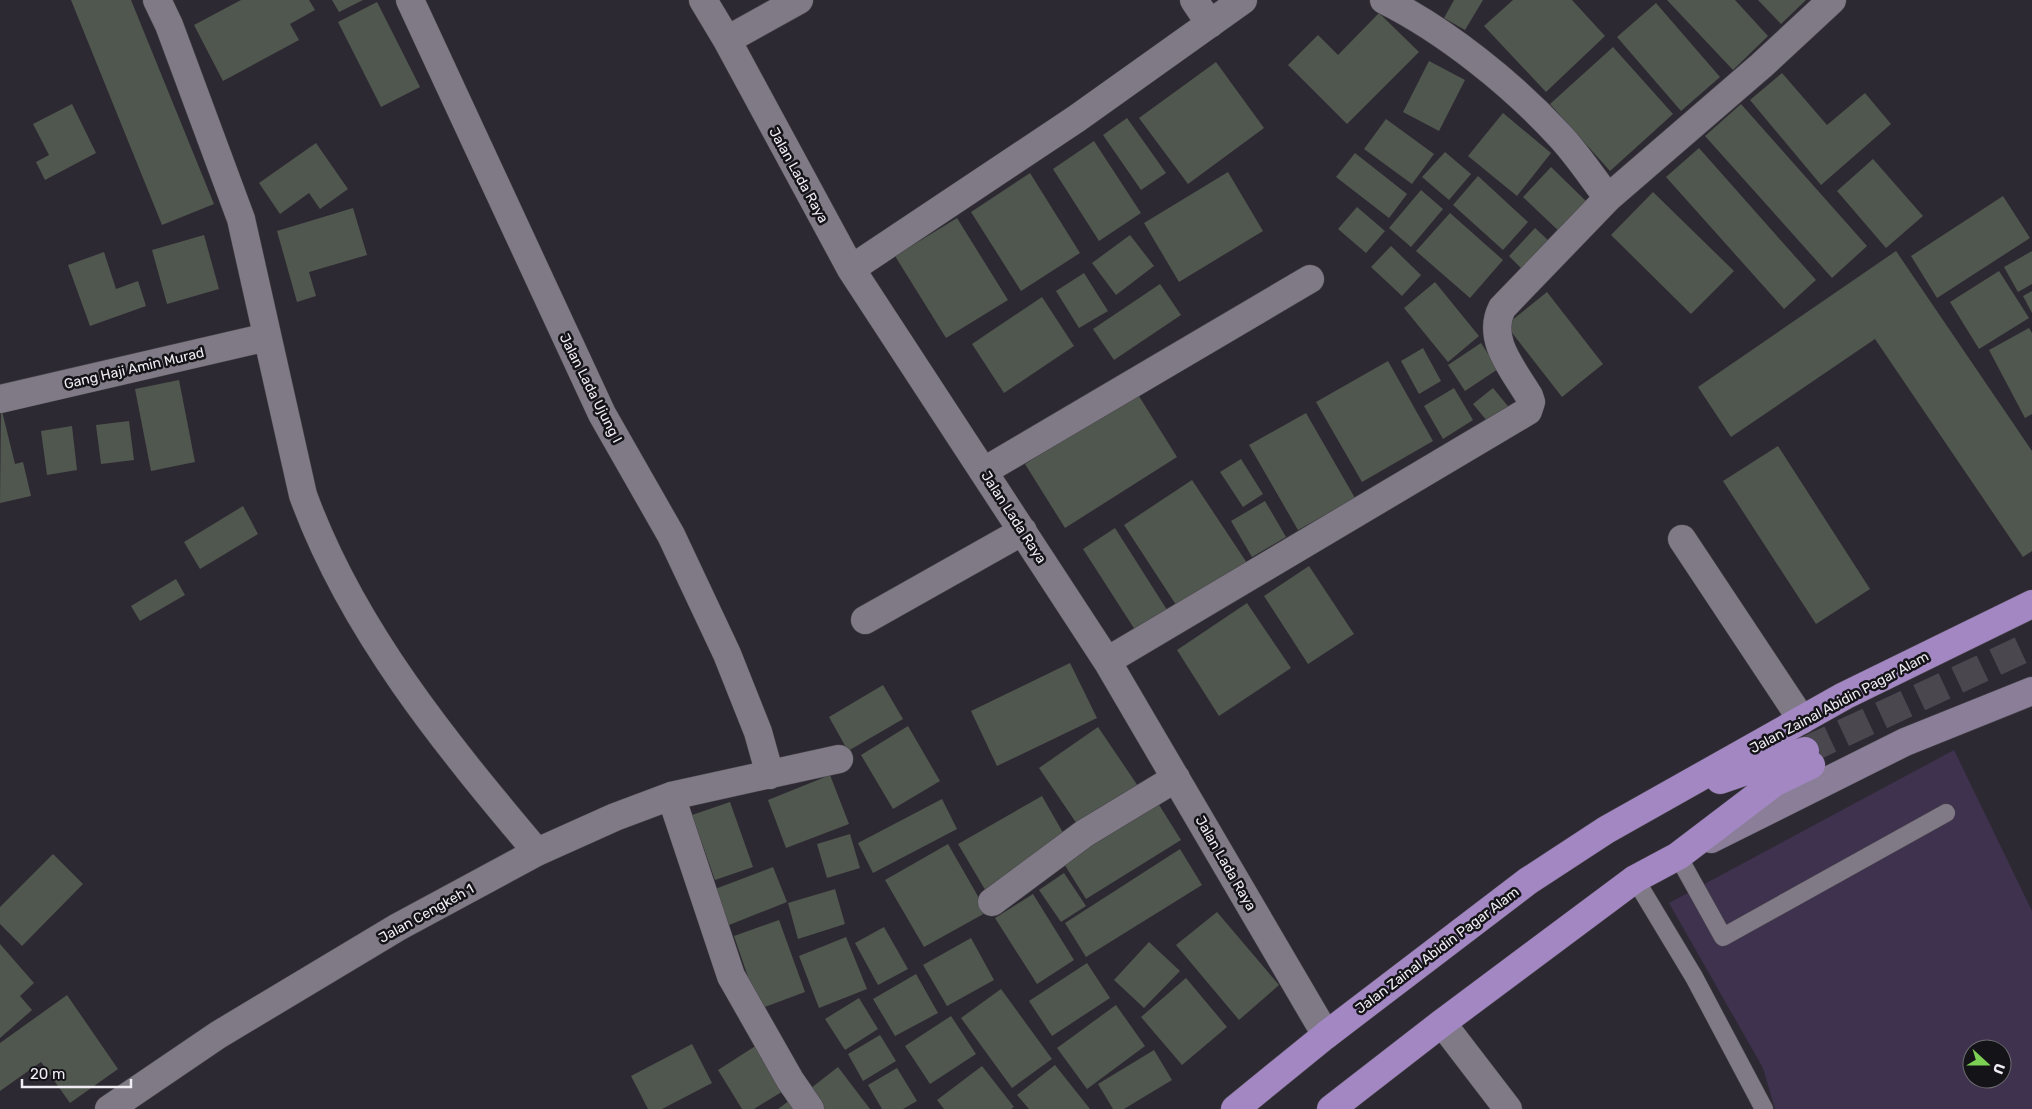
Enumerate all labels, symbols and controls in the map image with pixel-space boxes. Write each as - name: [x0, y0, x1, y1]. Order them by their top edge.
- street label: Jalan Lada Raya: [765, 124, 832, 226]
- street label: Jalan Lada Ujung I: [556, 331, 626, 446]
- street label: Gang Haji Amin Murad: [62, 344, 206, 393]
- street label: Jalan Lada Raya: [977, 468, 1050, 567]
- street label: Jalan Zainal Abidin Pagar Alam: [1747, 648, 1932, 757]
- street label: Jalan Lada Raya: [1192, 813, 1260, 914]
- street label: Jalan Cengkeh 1: [376, 880, 477, 947]
- street label: Jalan Zainal Abidin Pagar Alam: [1352, 883, 1522, 1017]
- north arrow: [1962, 1039, 2012, 1089]
- scale bar: [22, 1056, 131, 1088]
- text: U: [1989, 1061, 2008, 1076]
- text: 20 m: [30, 1065, 65, 1083]

